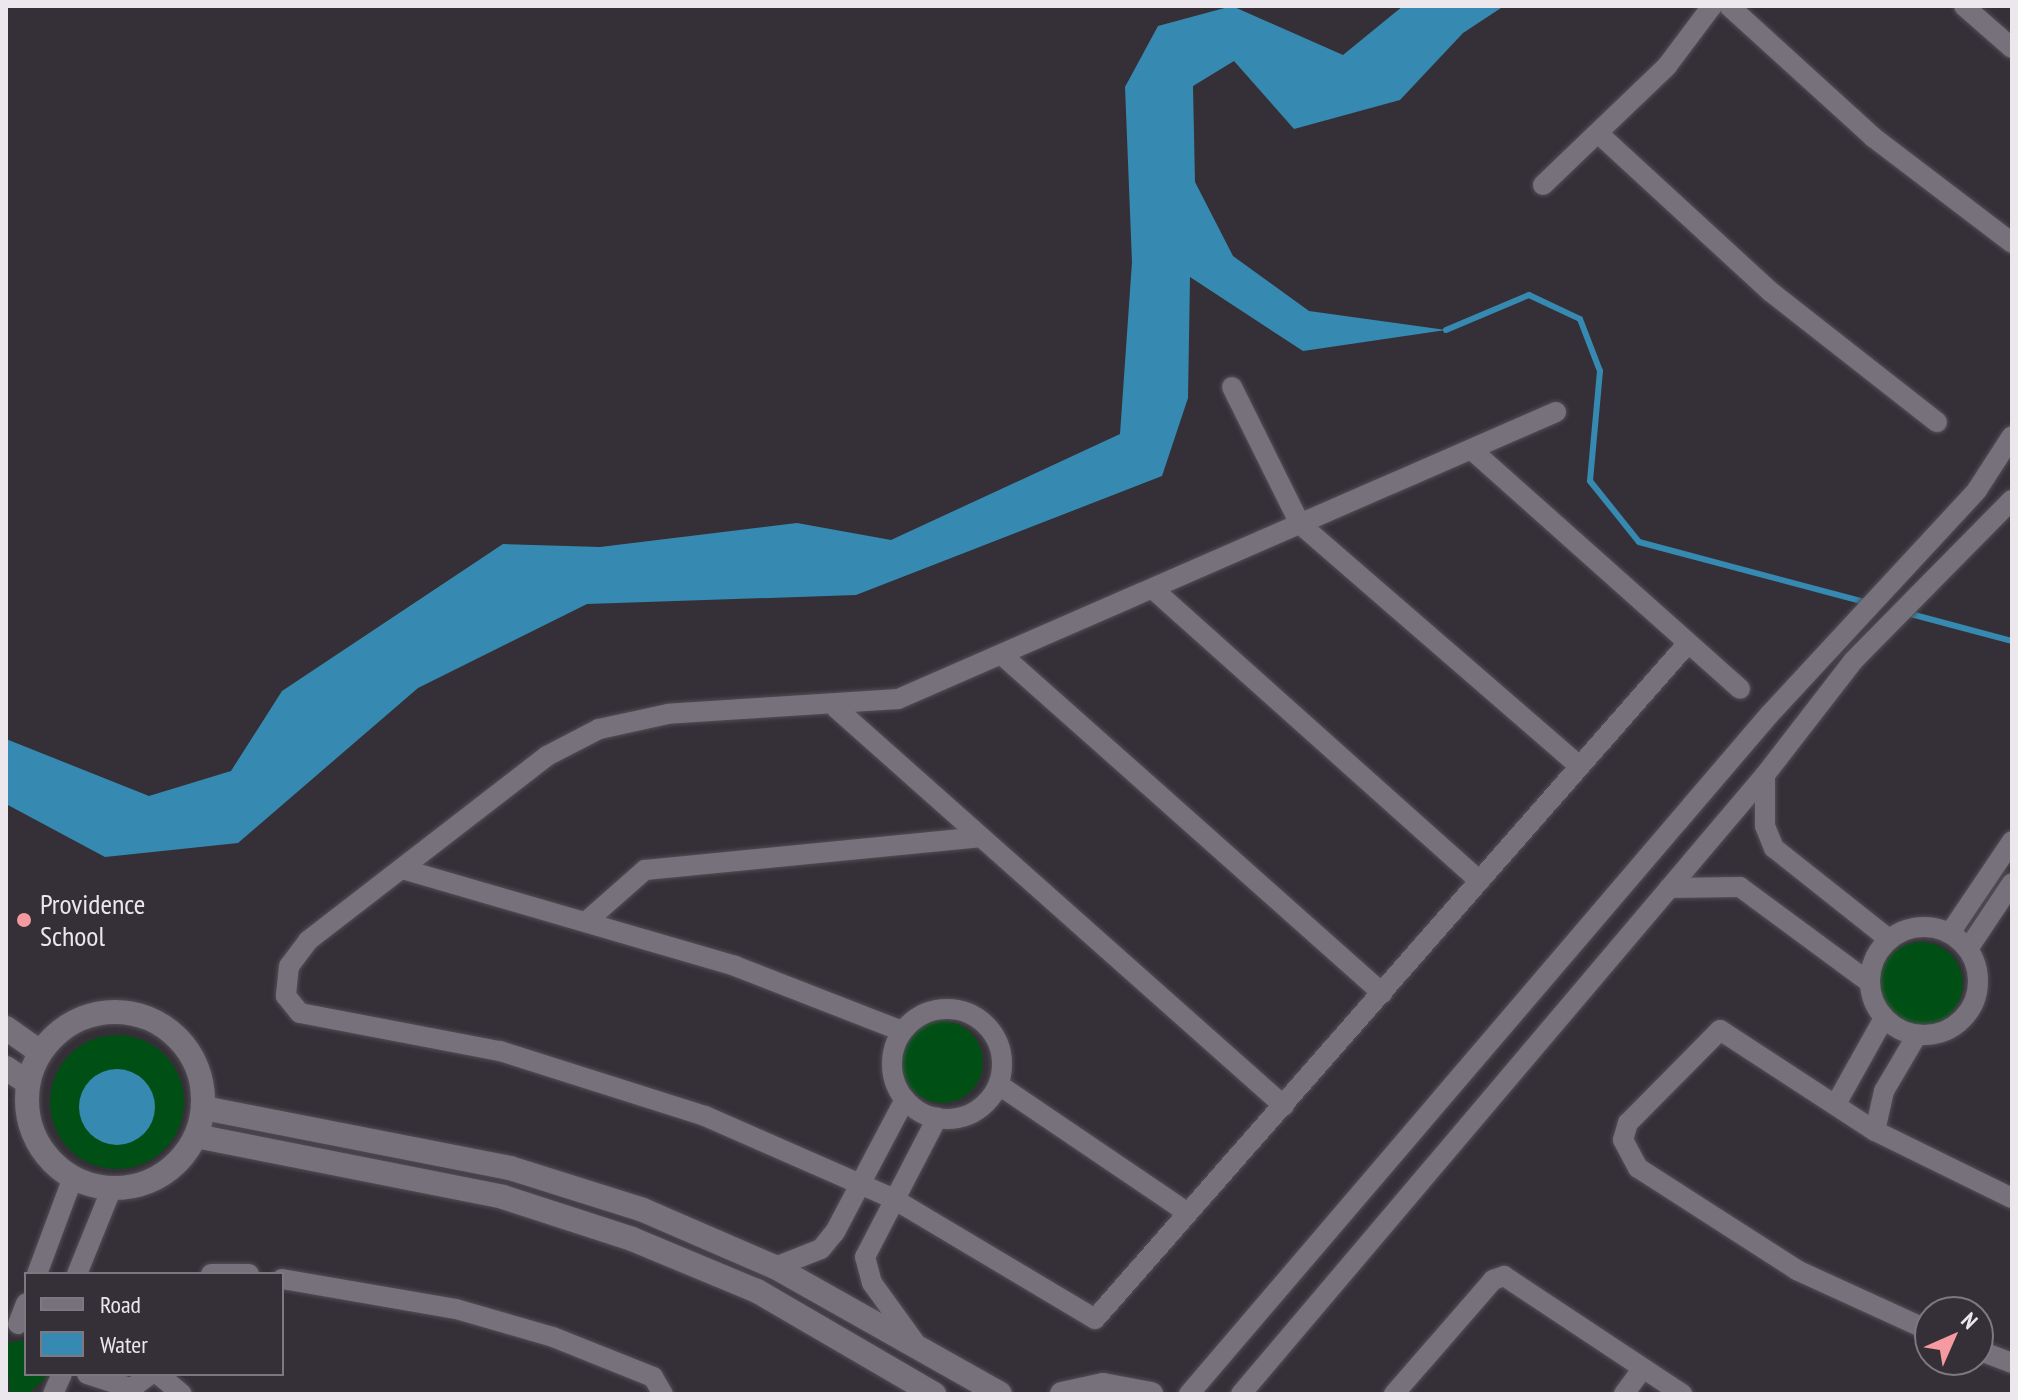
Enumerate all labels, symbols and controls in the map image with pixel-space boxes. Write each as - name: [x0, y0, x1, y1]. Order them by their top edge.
- place label: Providence School: [40, 887, 145, 953]
- marker: Providence School: [15, 911, 33, 929]
- legend: [24, 1272, 284, 1376]
- text: Road: [100, 1289, 141, 1320]
- north arrow: [1914, 1296, 1994, 1376]
- text: N: [1955, 1306, 1984, 1335]
- text: Water: [100, 1329, 148, 1360]

